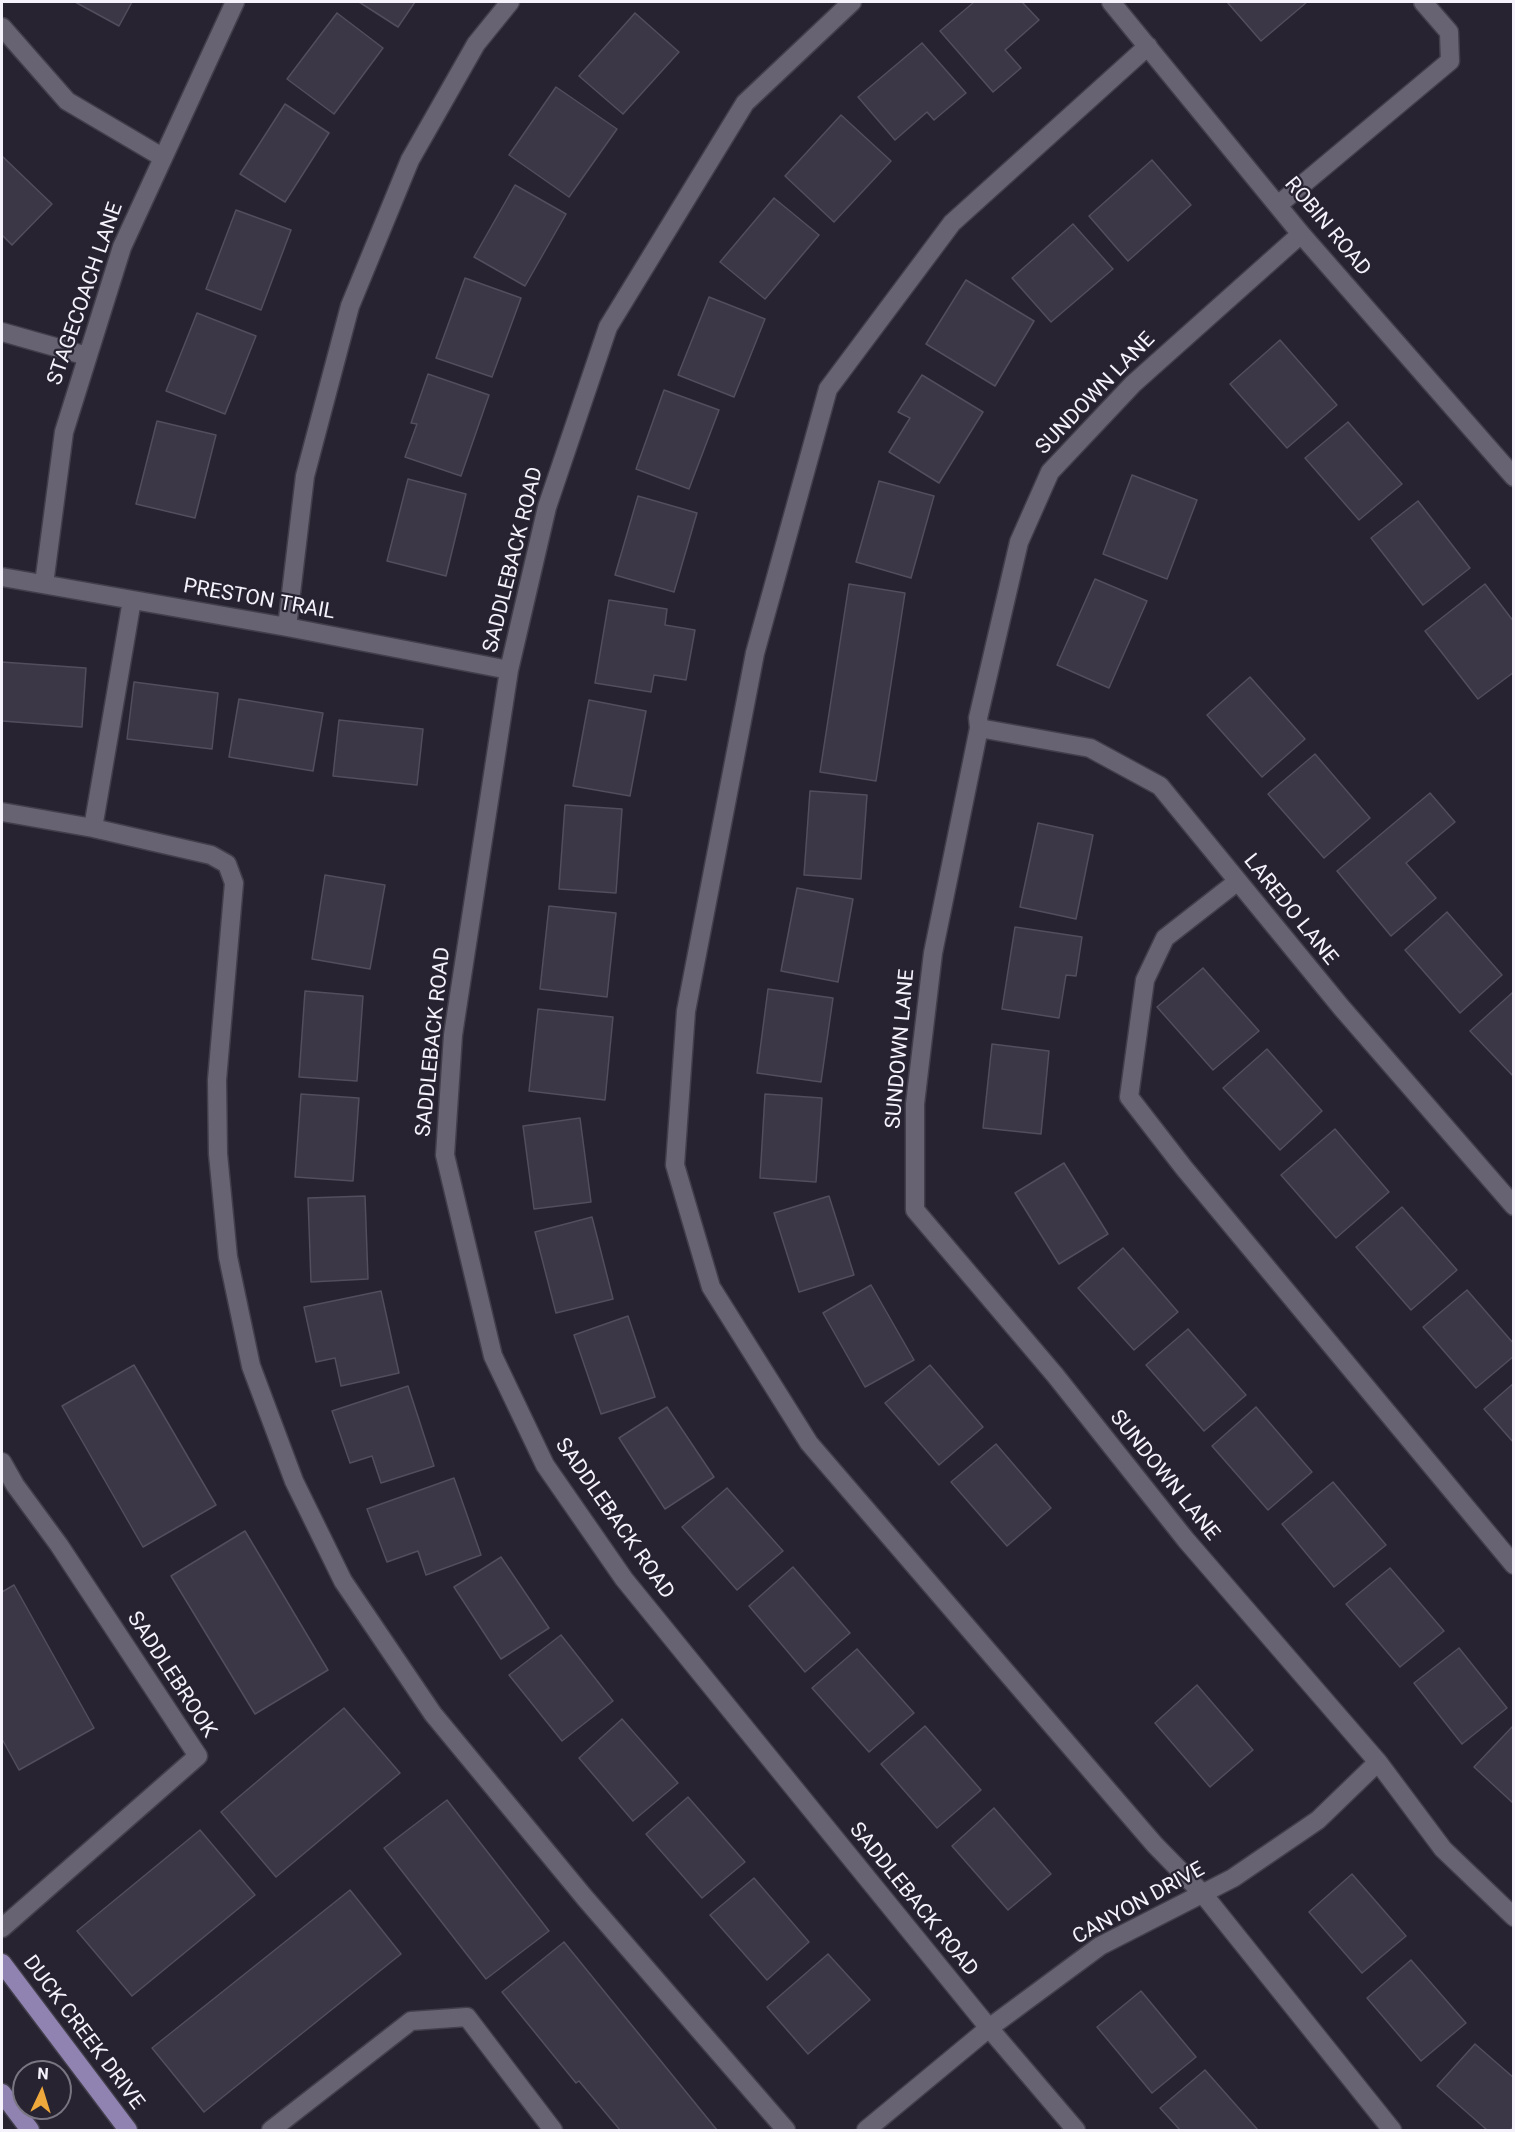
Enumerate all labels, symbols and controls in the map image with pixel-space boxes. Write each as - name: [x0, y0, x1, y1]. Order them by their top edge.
- street label: ROBIN ROAD: [1278, 173, 1376, 281]
- street label: STAGECOACH LANE: [43, 199, 129, 389]
- street label: SUNDOWN LANE: [1031, 328, 1161, 460]
- street label: SADDLEBACK ROAD: [479, 465, 549, 655]
- street label: PRESTON TRAIL: [181, 574, 337, 626]
- street label: LAREDO LANE: [1238, 849, 1342, 971]
- street label: SADDLEBACK ROAD: [412, 946, 456, 1138]
- street label: SUNDOWN LANE: [881, 968, 921, 1130]
- street label: SUNDOWN LANE: [1104, 1406, 1224, 1546]
- street label: SADDLEBACK ROAD: [549, 1434, 679, 1604]
- street label: SADDLEBROOK: [121, 1607, 221, 1743]
- street label: SADDLEBACK ROAD: [843, 1818, 983, 1982]
- street label: CANYON DRIVE: [1069, 1857, 1209, 1951]
- street label: DUCK CREEK DRIVE: [17, 1951, 149, 2115]
- north arrow: [12, 2060, 72, 2120]
- text: N: [37, 2064, 49, 2083]

